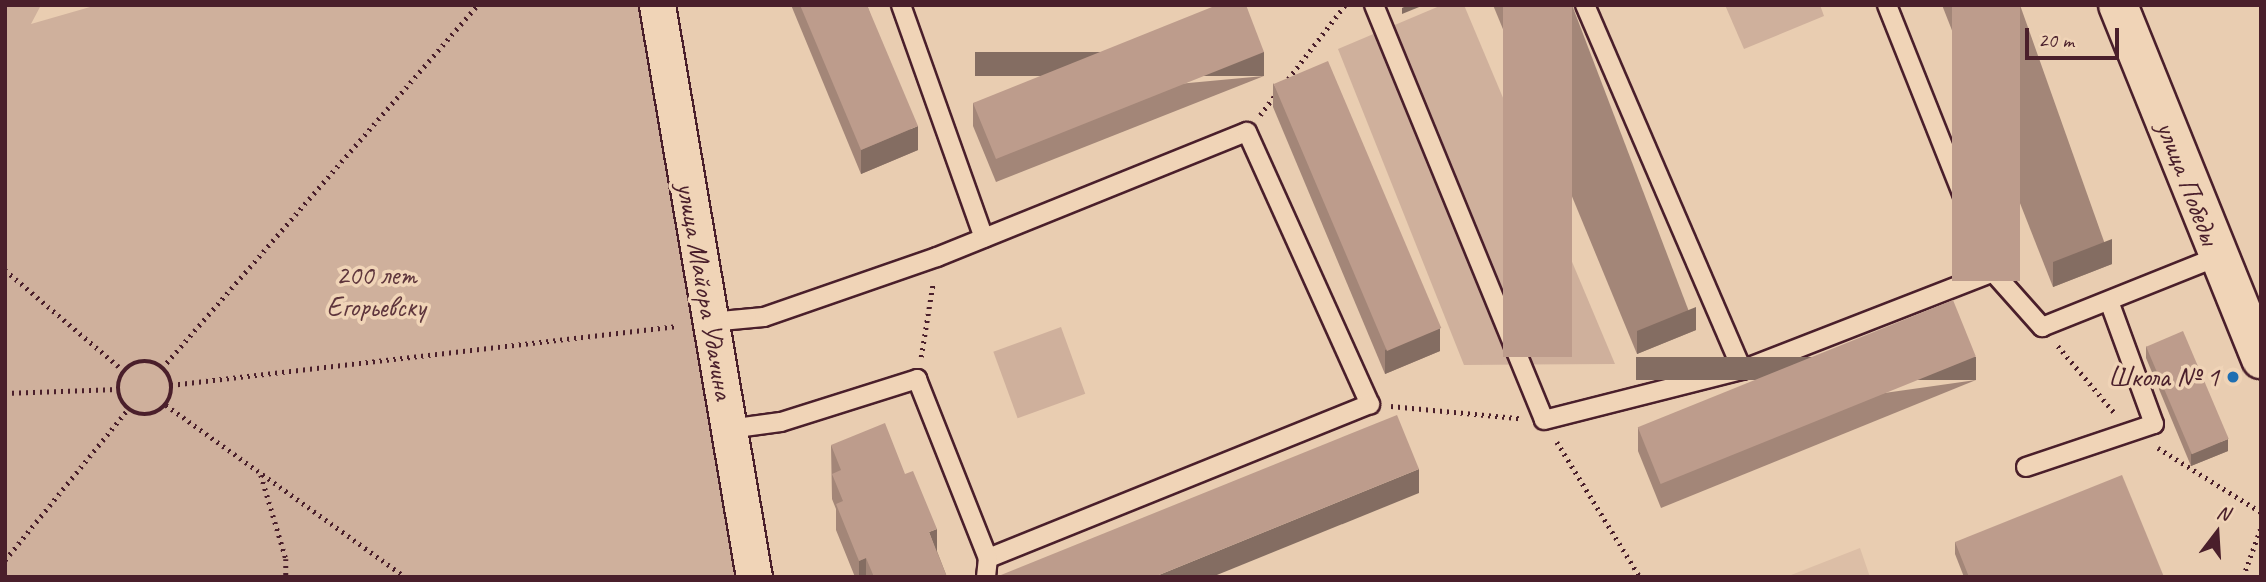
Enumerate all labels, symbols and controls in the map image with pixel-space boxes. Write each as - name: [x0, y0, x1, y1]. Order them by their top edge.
- scale bar: [2028, 14, 2122, 58]
- text: 20 m: [2038, 27, 2074, 53]
- street label: улица Победы: [2149, 117, 2227, 249]
- street label: улица Майора Удачина: [669, 178, 741, 404]
- park label: 200 лет Егорьевску: [327, 258, 425, 324]
- place label: Школа № 1: [2108, 360, 2219, 394]
- marker: Школа № 1: [2225, 369, 2241, 385]
- north arrow: [2182, 498, 2252, 568]
- text: N: [2214, 500, 2232, 526]

